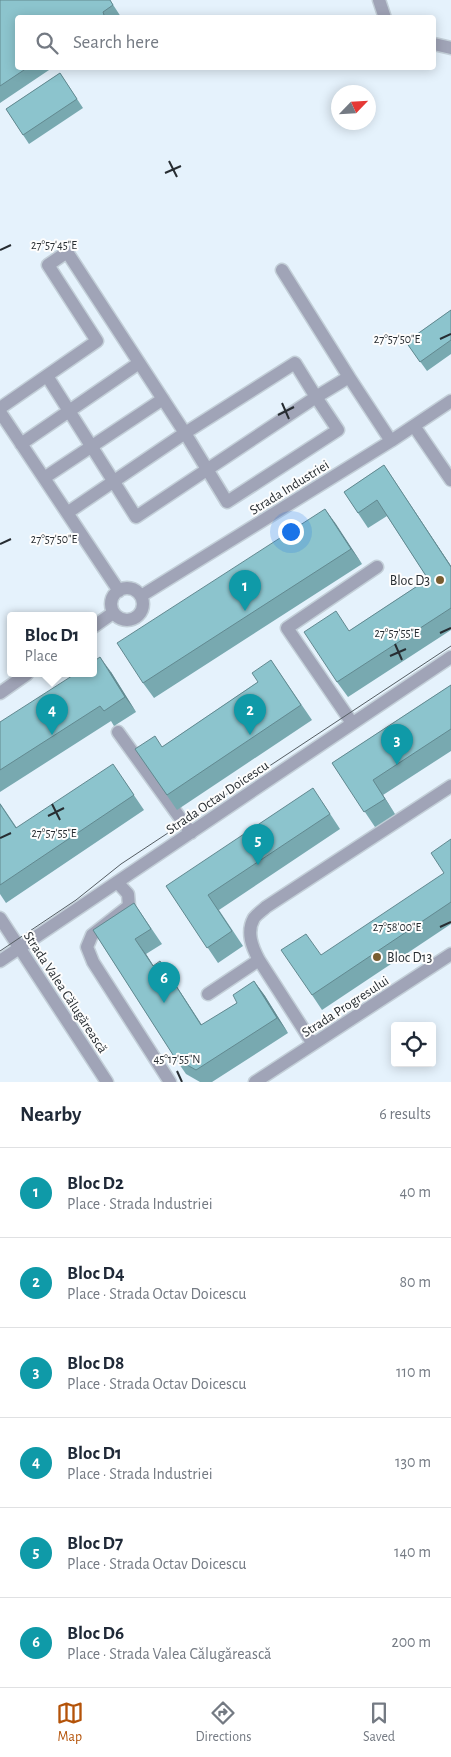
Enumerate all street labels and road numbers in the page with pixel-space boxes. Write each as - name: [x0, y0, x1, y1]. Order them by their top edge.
- street label: Strada Industriei: [247, 458, 332, 518]
- street label: Strada Octav Doicescu: [164, 758, 271, 837]
- street label: Strada Valea Călugărească: [21, 929, 110, 1056]
- street label: Strada Progresului: [300, 974, 392, 1040]

